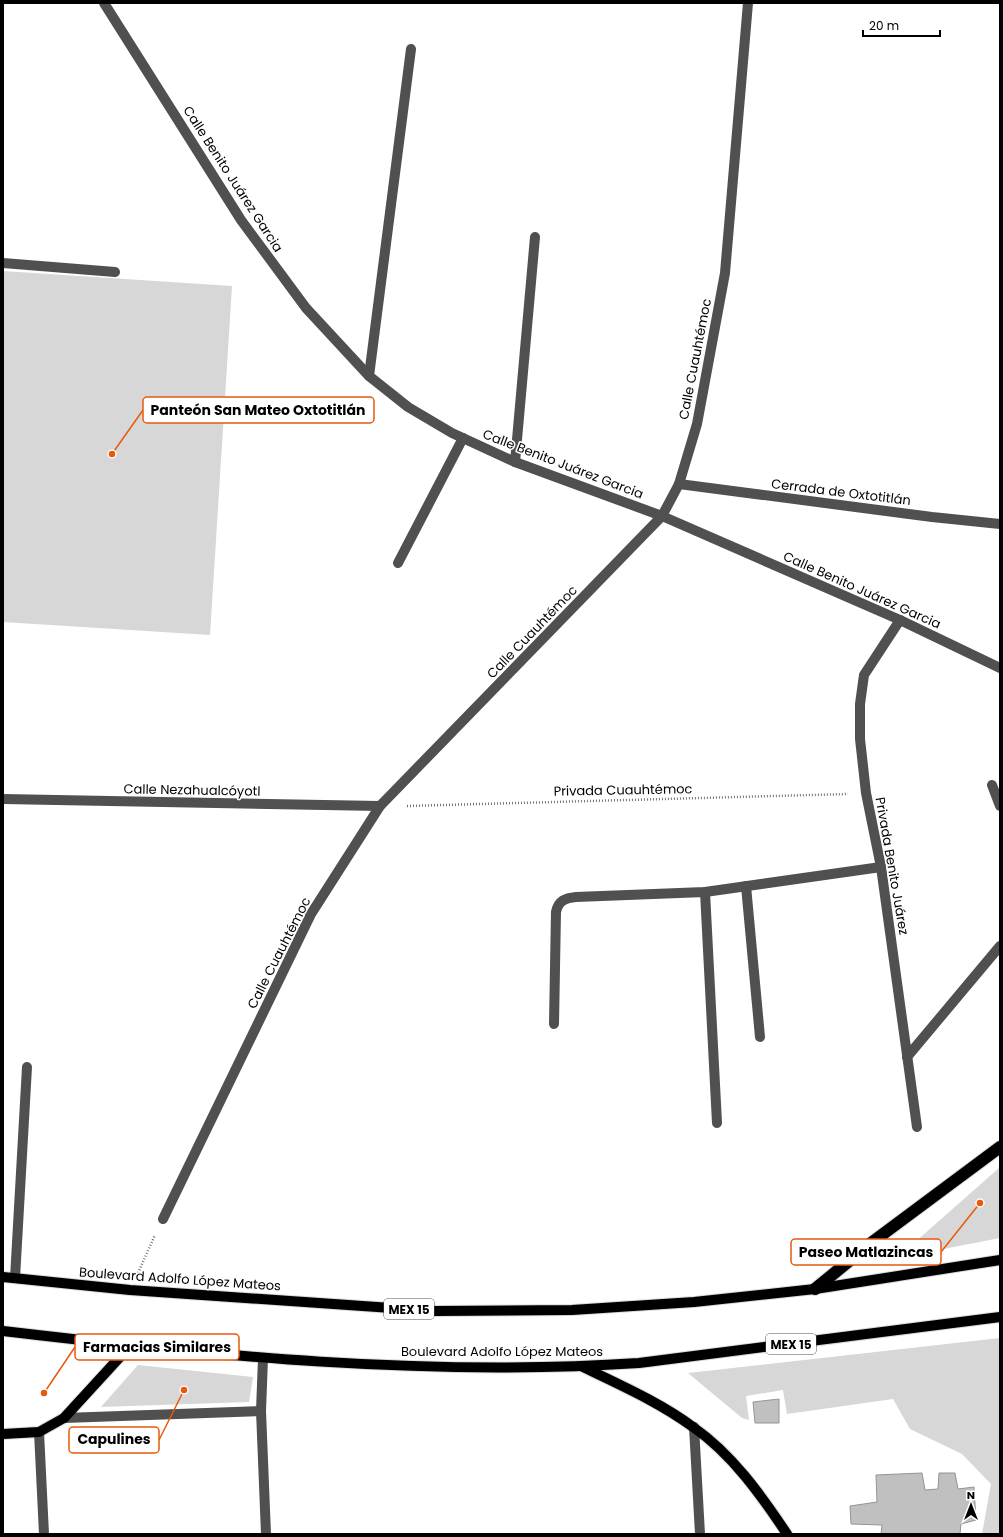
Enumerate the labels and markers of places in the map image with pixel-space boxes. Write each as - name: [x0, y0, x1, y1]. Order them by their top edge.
- callout: Panteón San Mateo Oxtotitlán: [143, 397, 374, 423]
- callout: Paseo Matlazincas: [791, 1239, 941, 1265]
- callout: Farmacias Similares: [75, 1334, 239, 1360]
- callout: Capulines: [69, 1427, 159, 1453]

